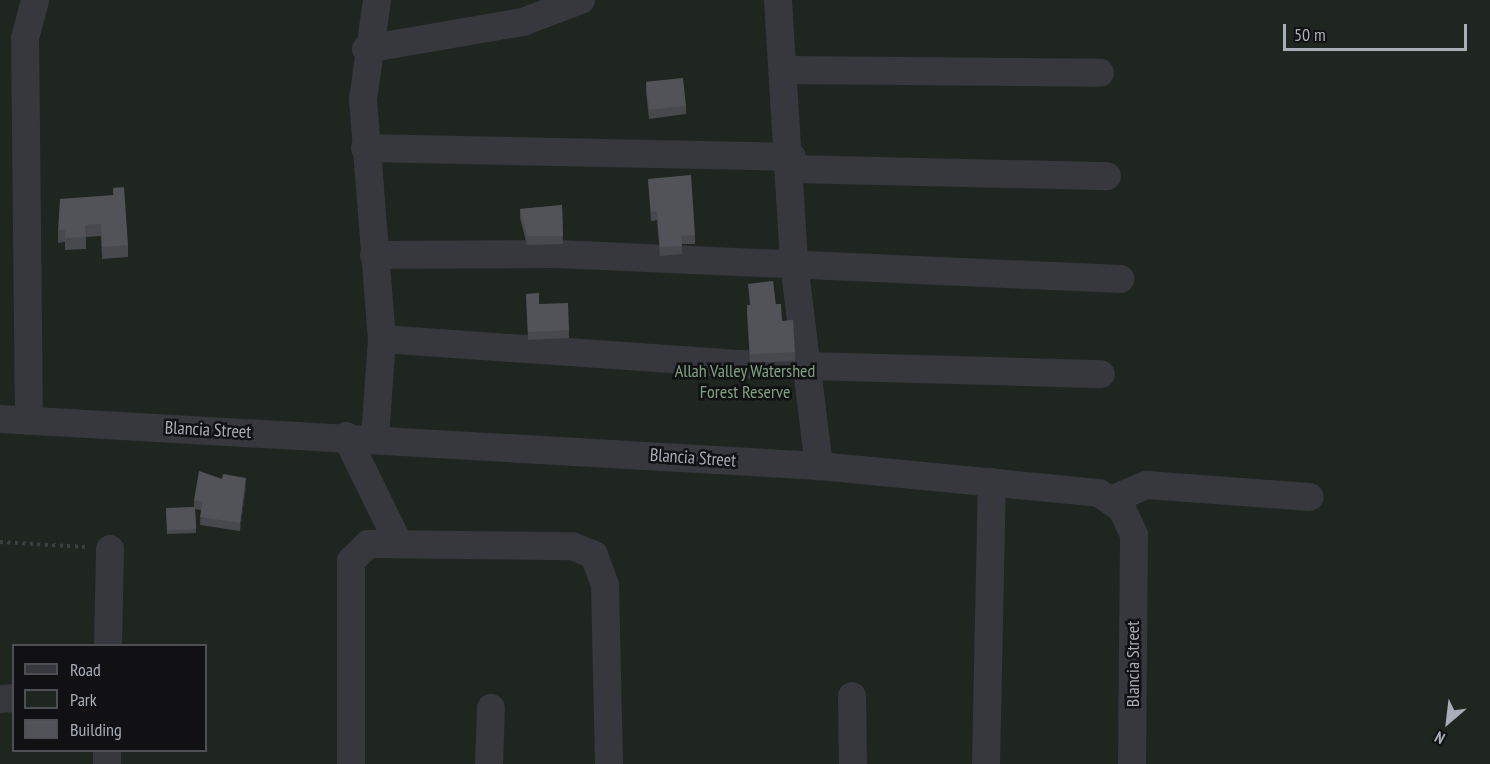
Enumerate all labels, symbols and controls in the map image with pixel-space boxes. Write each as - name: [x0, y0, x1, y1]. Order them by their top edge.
- scale bar: [1286, 12, 1470, 50]
- text: 50 m: [1294, 23, 1326, 46]
- park label: Allah Valley Watershed Forest Reserve: [674, 361, 816, 404]
- street label: Blancia Street: [164, 417, 252, 443]
- street label: Blancia Street: [649, 444, 737, 472]
- street label: Blancia Street: [1122, 621, 1144, 707]
- legend: [12, 644, 207, 752]
- text: Road: [70, 658, 101, 681]
- text: Park: [70, 688, 97, 711]
- north arrow: [1418, 692, 1478, 752]
- text: Building: [70, 718, 122, 741]
- text: N: [1431, 727, 1448, 749]

